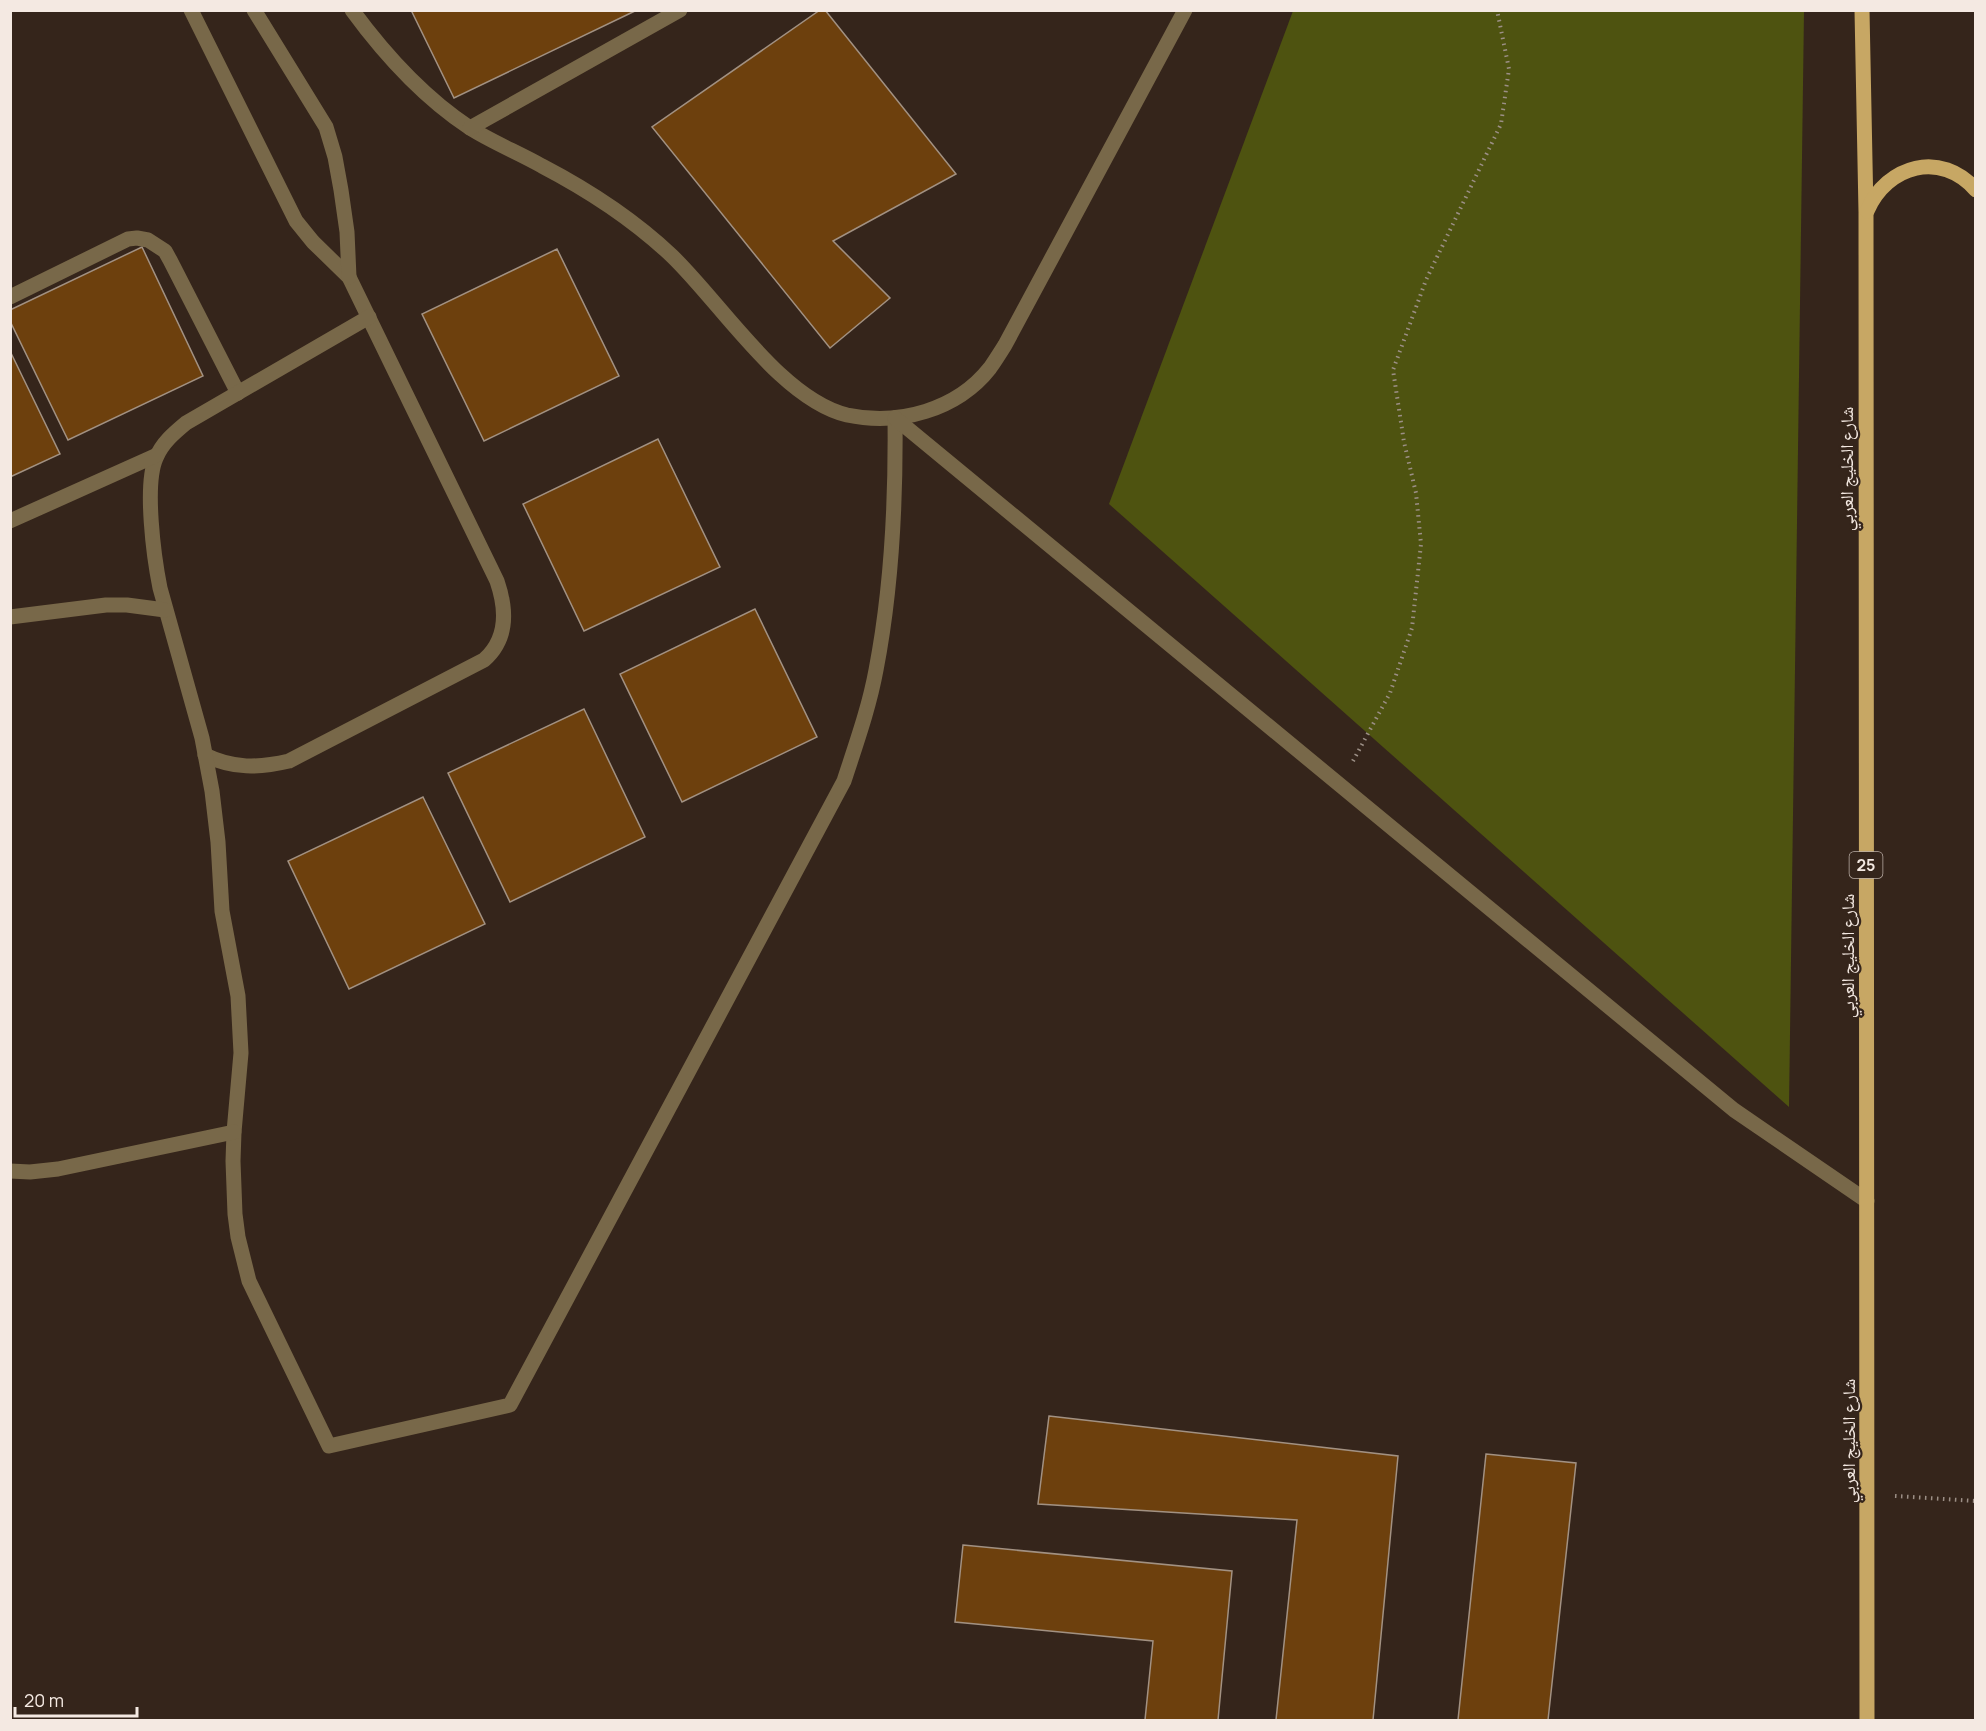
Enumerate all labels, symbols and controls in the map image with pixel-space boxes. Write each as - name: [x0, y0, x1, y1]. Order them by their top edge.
- street label: شارع الخليج العربي: [1834, 407, 1862, 531]
- road number: 25: [1850, 852, 1882, 878]
- street label: شارع الخليج العربي: [1835, 894, 1863, 1018]
- street label: شارع الخليج العربي: [1836, 1379, 1864, 1503]
- scale bar: [15, 1680, 136, 1718]
- text: 20 m: [24, 1688, 64, 1712]

